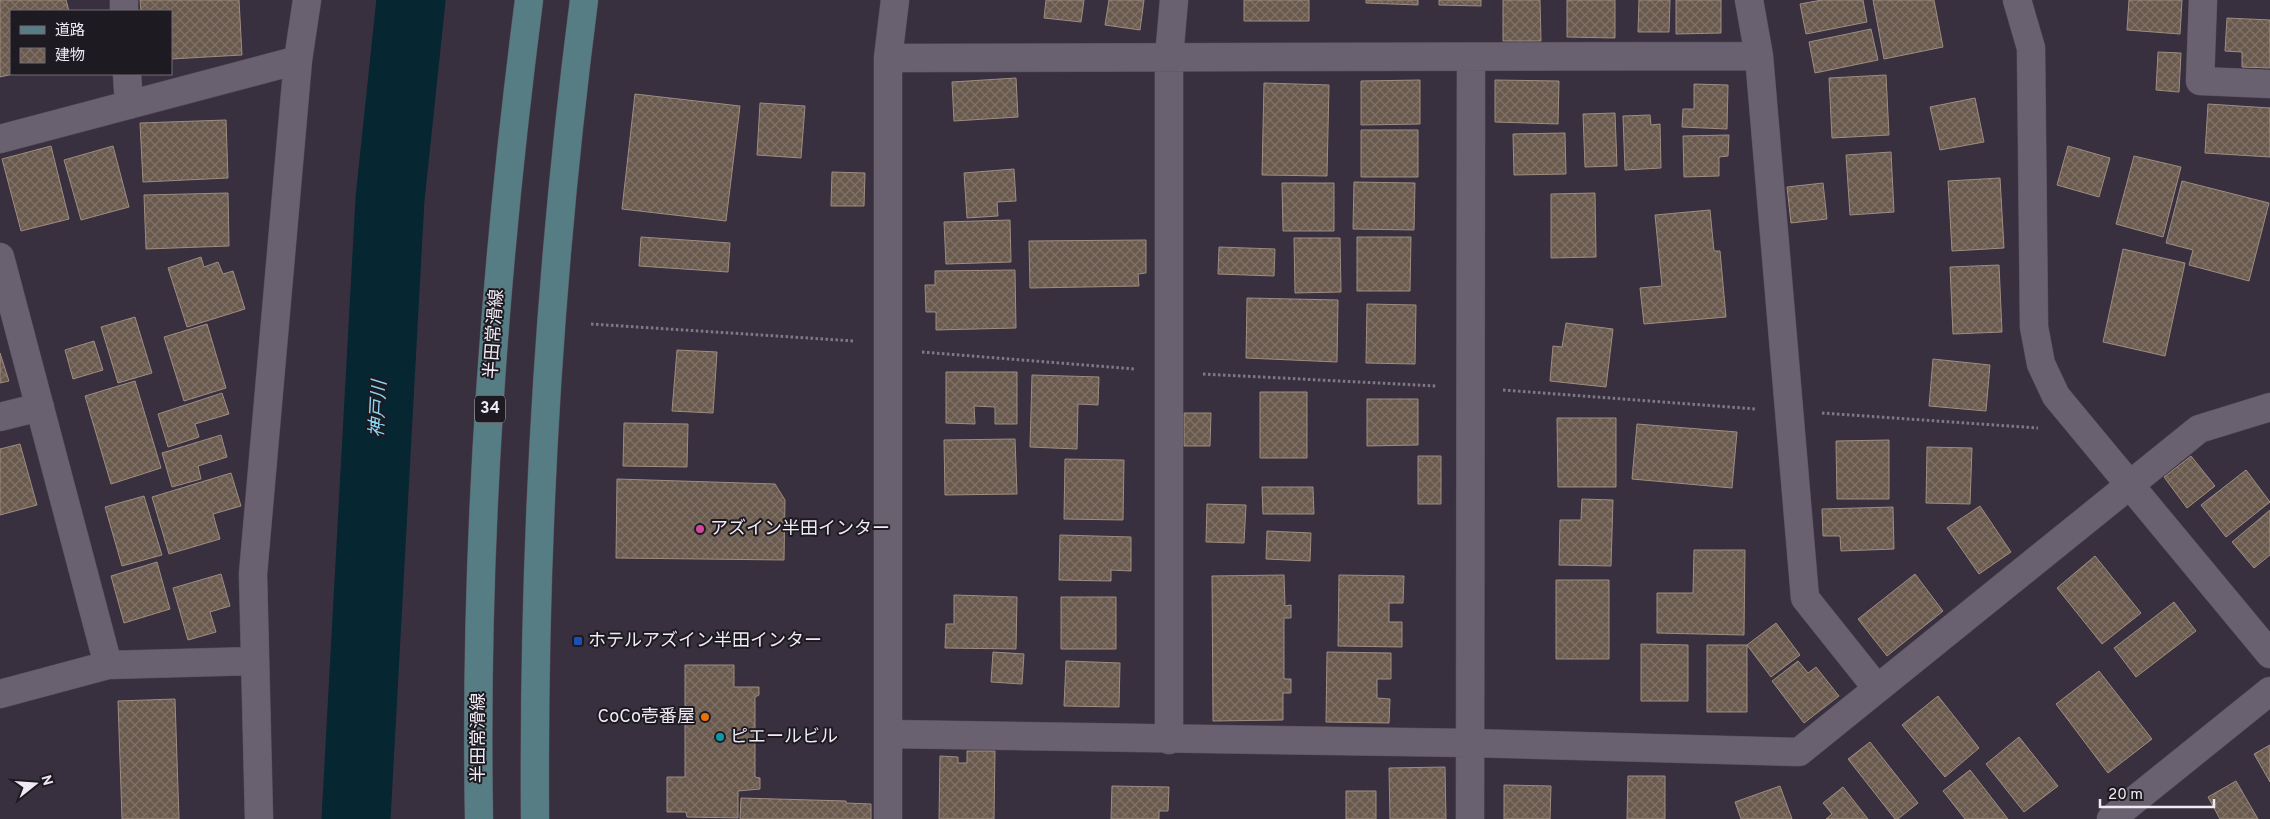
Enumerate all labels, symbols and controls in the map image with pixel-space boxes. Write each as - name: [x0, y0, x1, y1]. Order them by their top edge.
- legend: [10, 10, 172, 75]
- text: 道路: [55, 22, 85, 41]
- text: 建物: [55, 47, 85, 66]
- street label: 半田常滑線: [480, 288, 510, 380]
- water label: 神戸川: [366, 378, 393, 438]
- road number: 34: [475, 396, 505, 422]
- place label: アズイン半田インター: [710, 518, 890, 541]
- marker: アズイン半田インター: [694, 523, 706, 535]
- place label: ホテルアズイン半田インター: [588, 630, 822, 653]
- marker: ホテルアズイン半田インター: [572, 635, 584, 647]
- street label: 半田常滑線: [468, 693, 491, 783]
- place label: CoCo壱番屋: [598, 706, 695, 729]
- marker: CoCo壱番屋: [699, 711, 711, 723]
- place label: ピエールビル: [730, 726, 838, 749]
- marker: ピエールビル: [714, 731, 726, 743]
- north arrow: [10, 759, 60, 809]
- text: N: [36, 773, 56, 788]
- scale bar: [2100, 776, 2214, 808]
- text: 20 m: [2108, 786, 2143, 805]

